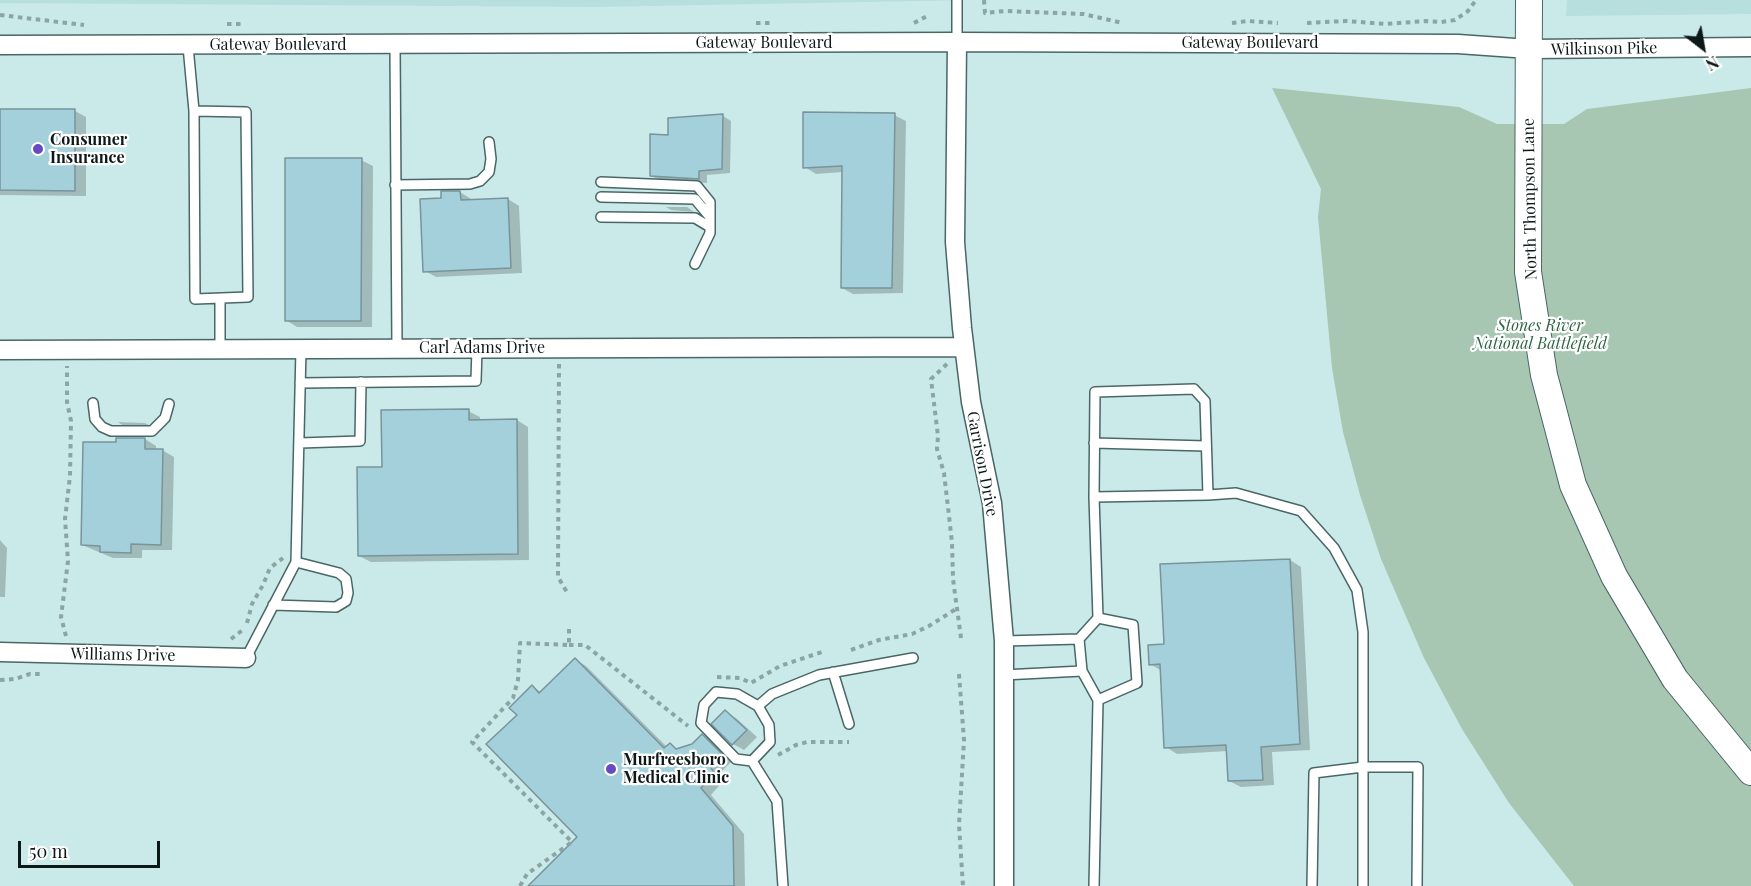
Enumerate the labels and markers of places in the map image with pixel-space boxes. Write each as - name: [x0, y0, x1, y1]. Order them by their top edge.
- place label: Consumer Insurance: [50, 130, 127, 168]
- marker: Consumer Insurance: [31, 142, 45, 156]
- place label: Murfreesboro Medical Clinic: [623, 750, 729, 788]
- marker: Murfreesboro Medical Clinic: [604, 762, 618, 776]

